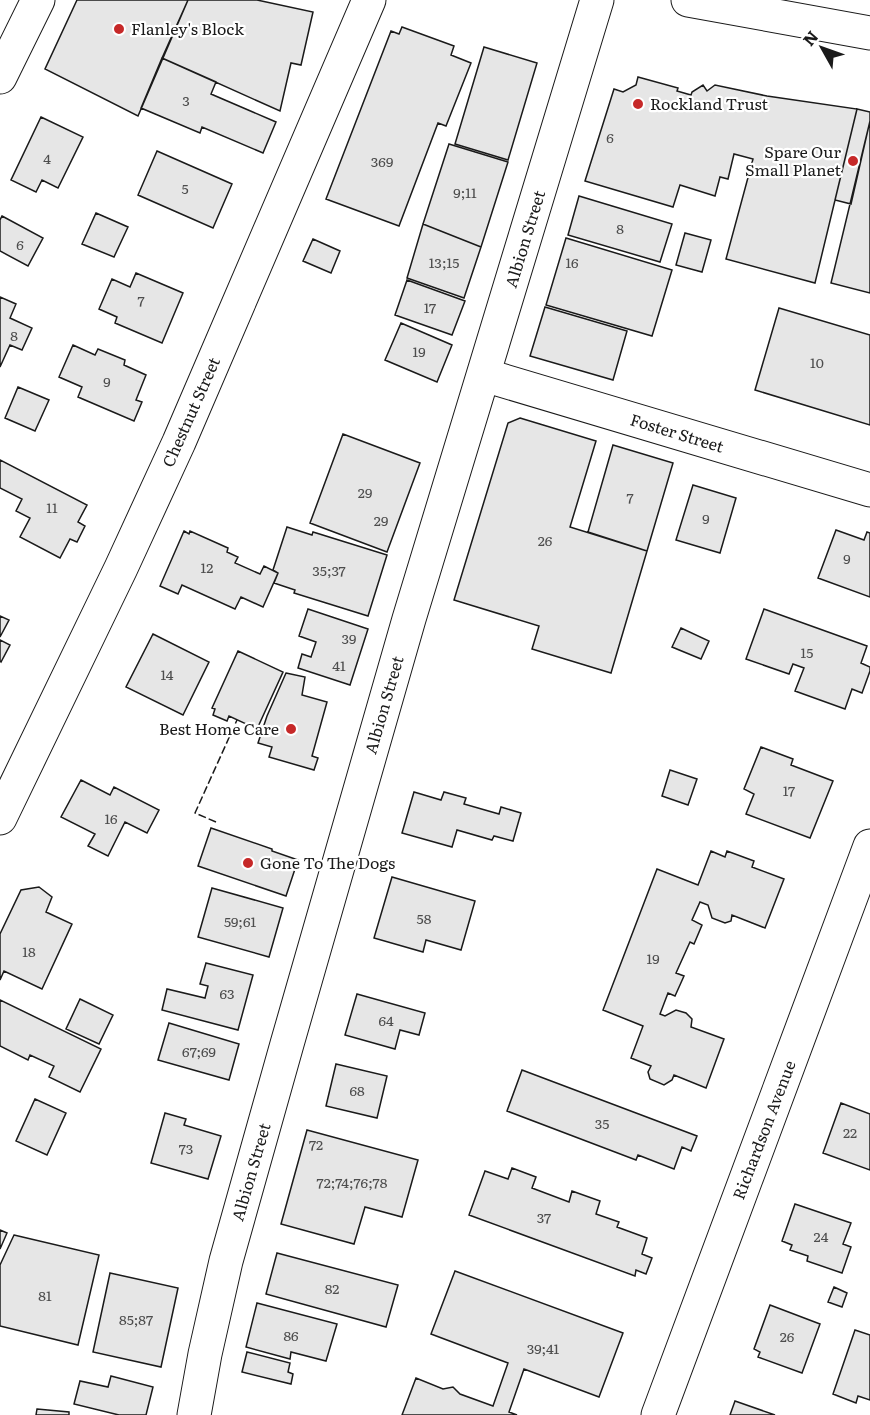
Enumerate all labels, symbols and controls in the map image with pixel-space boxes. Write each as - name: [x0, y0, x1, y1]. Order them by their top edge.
- place label: Flanley's Block: [131, 16, 244, 40]
- north arrow: [792, 18, 852, 78]
- marker: Flanley's Block: [112, 22, 126, 36]
- text: N: [796, 25, 823, 51]
- house number: 3: [182, 90, 190, 110]
- place label: Rockland Trust: [650, 91, 769, 115]
- marker: Rockland Trust: [631, 97, 645, 111]
- house number: 6: [606, 127, 614, 147]
- place label: Spare Our Small Planet: [745, 139, 842, 181]
- house number: 4: [43, 148, 51, 168]
- house number: 369: [371, 151, 393, 171]
- marker: Spare Our Small Planet: [846, 154, 860, 168]
- house number: 5: [181, 178, 189, 198]
- house number: 9;11: [453, 182, 477, 202]
- street label: Albion Street: [498, 186, 550, 290]
- house number: 8: [616, 218, 624, 238]
- house number: 6: [16, 234, 24, 254]
- house number: 13;15: [429, 252, 459, 272]
- house number: 16: [565, 252, 579, 272]
- house number: 7: [137, 290, 145, 310]
- house number: 17: [424, 297, 436, 317]
- house number: 8: [10, 325, 18, 345]
- house number: 19: [412, 341, 426, 361]
- street label: Chestnut Street: [155, 352, 225, 470]
- house number: 10: [810, 352, 824, 372]
- house number: 9: [103, 371, 111, 391]
- street label: Foster Street: [628, 406, 727, 458]
- house number: 29: [358, 482, 372, 502]
- house number: 7: [626, 487, 634, 507]
- house number: 11: [46, 497, 58, 517]
- house number: 9: [702, 508, 710, 528]
- house number: 29: [374, 510, 388, 530]
- house number: 26: [538, 530, 553, 550]
- house number: 9: [843, 548, 851, 568]
- house number: 12: [201, 557, 213, 577]
- house number: 35;37: [312, 560, 346, 580]
- house number: 39: [342, 628, 356, 648]
- house number: 15: [801, 642, 813, 662]
- street label: Albion Street: [358, 652, 409, 757]
- house number: 41: [332, 655, 346, 675]
- house number: 14: [161, 664, 174, 684]
- place label: Best Home Care: [159, 716, 279, 740]
- marker: Best Home Care: [284, 722, 298, 736]
- house number: 17: [783, 780, 795, 800]
- house number: 16: [104, 808, 118, 828]
- place label: Gone To The Dogs: [260, 850, 395, 874]
- marker: Gone To The Dogs: [241, 856, 255, 870]
- house number: 58: [417, 908, 432, 928]
- house number: 59;61: [224, 911, 256, 931]
- house number: 18: [22, 941, 36, 961]
- house number: 19: [646, 948, 660, 968]
- house number: 63: [219, 983, 235, 1003]
- house number: 64: [378, 1010, 394, 1030]
- house number: 67;69: [182, 1041, 216, 1061]
- street label: Richardson Avenue: [725, 1056, 801, 1203]
- house number: 68: [349, 1080, 365, 1100]
- house number: 35: [595, 1113, 609, 1133]
- street label: Albion Street: [225, 1119, 276, 1224]
- house number: 22: [843, 1122, 857, 1142]
- house number: 72: [309, 1134, 323, 1154]
- house number: 73: [179, 1138, 193, 1158]
- house number: 72;74;76;78: [317, 1172, 388, 1192]
- house number: 37: [537, 1207, 551, 1227]
- house number: 24: [814, 1226, 829, 1246]
- house number: 82: [325, 1278, 339, 1298]
- house number: 81: [38, 1285, 52, 1305]
- house number: 85;87: [119, 1309, 153, 1329]
- house number: 86: [283, 1325, 299, 1345]
- house number: 26: [780, 1326, 795, 1346]
- house number: 39;41: [527, 1338, 560, 1358]

